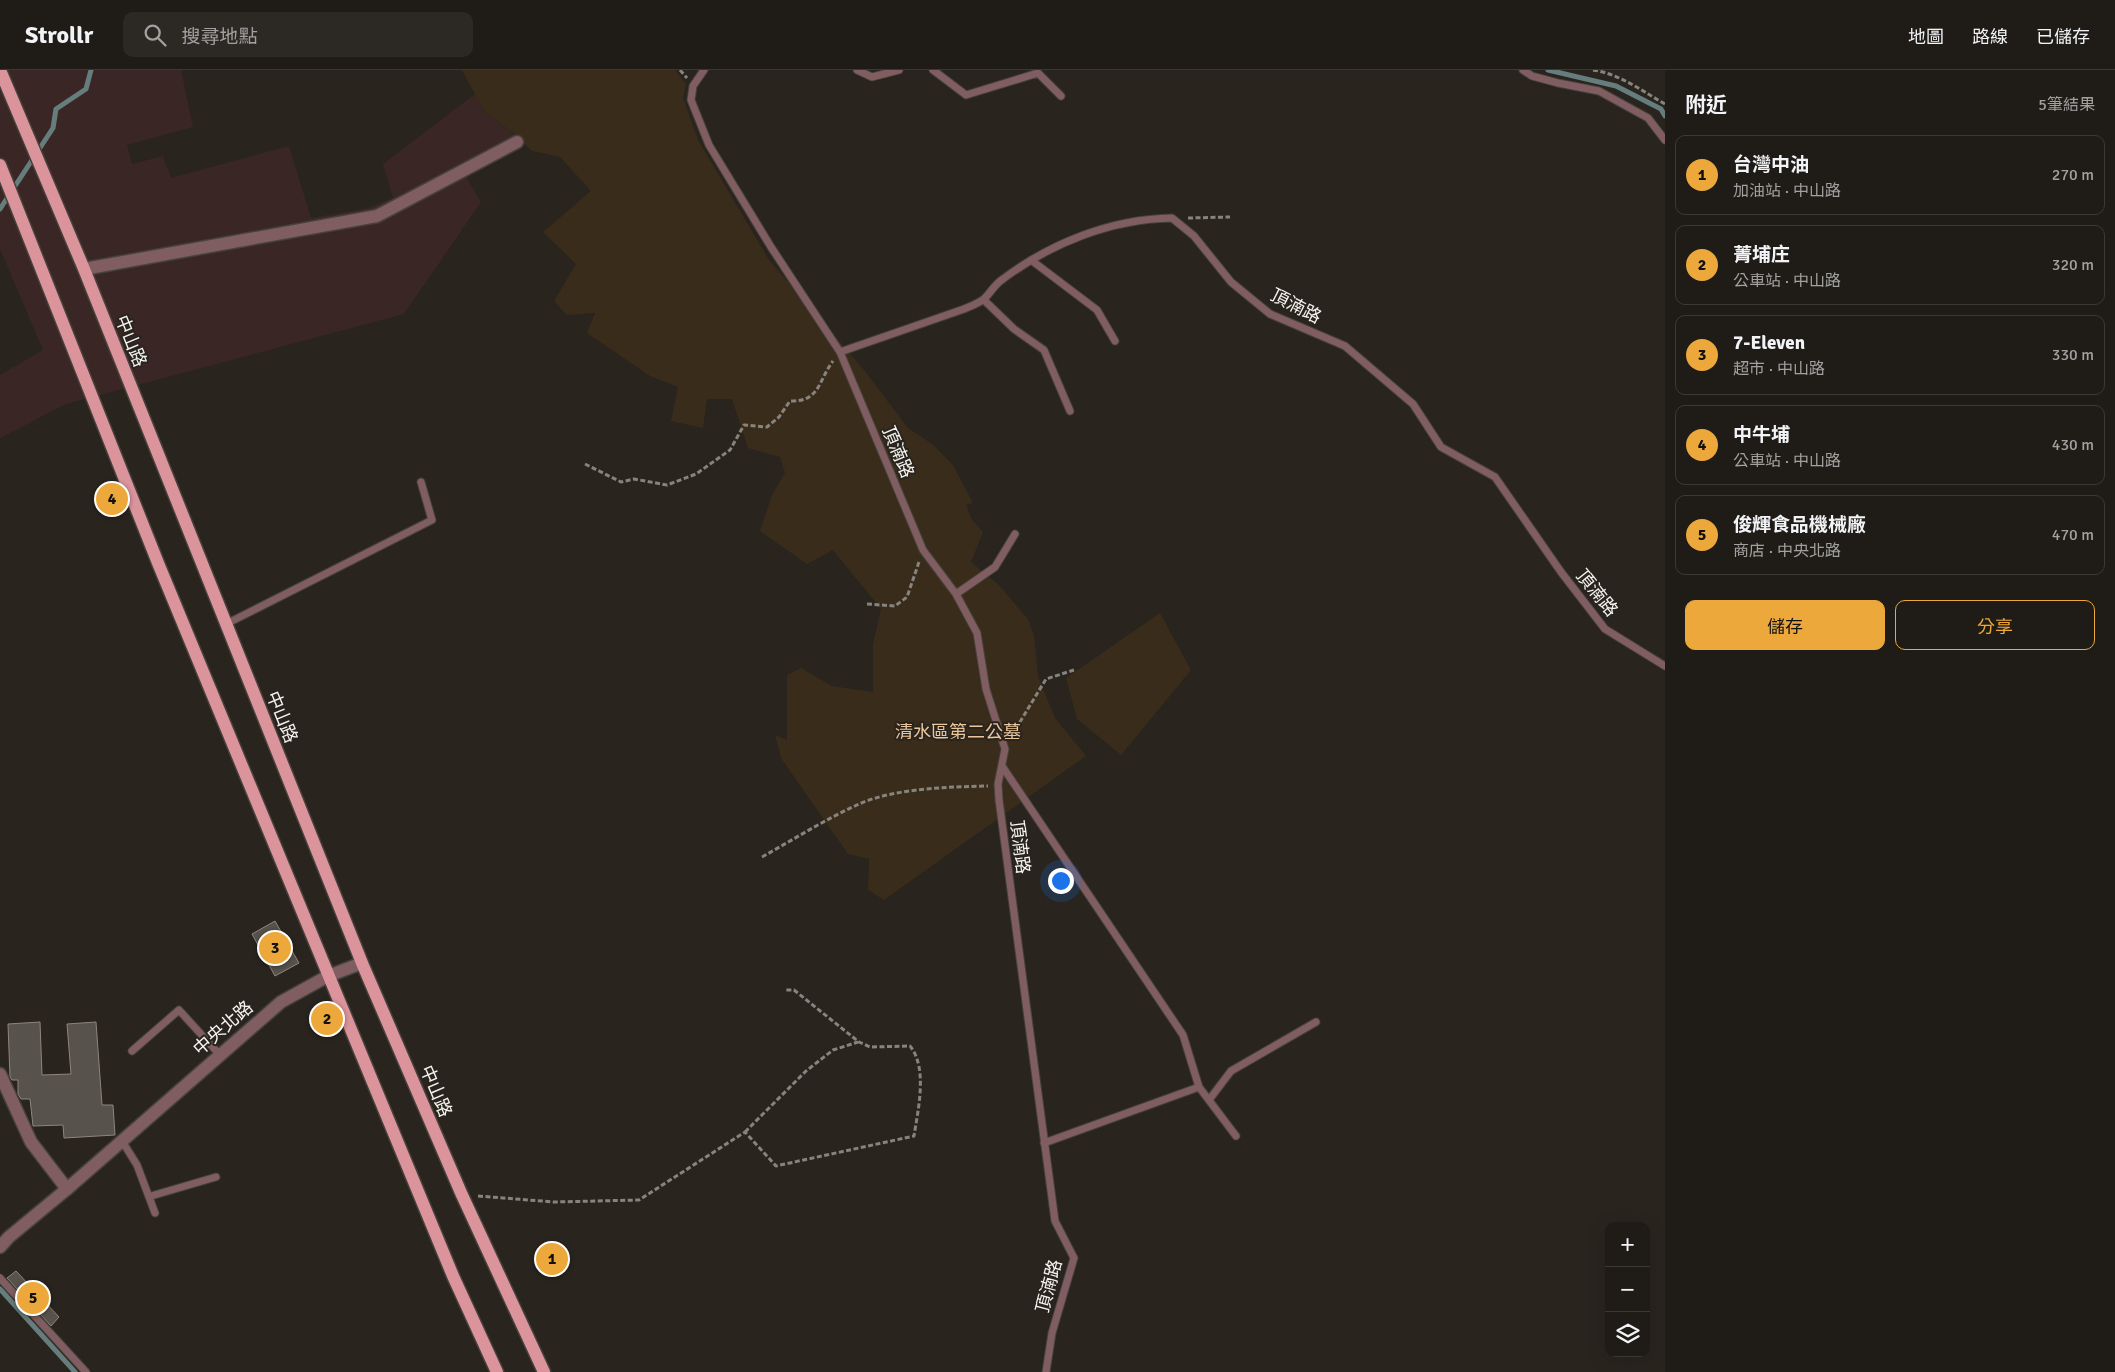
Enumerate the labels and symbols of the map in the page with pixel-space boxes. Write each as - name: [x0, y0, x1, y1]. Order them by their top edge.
- street label: 頂湳路: [1267, 284, 1325, 328]
- street label: 中山路: [111, 312, 151, 370]
- street label: 頂湳路: [877, 423, 919, 481]
- pin: 4: [96, 480, 128, 518]
- street label: 頂湳路: [1571, 565, 1623, 621]
- street label: 中山路: [262, 688, 302, 746]
- park label: 清水區第二公墓: [895, 721, 1021, 743]
- street label: 頂湳路: [1006, 819, 1034, 875]
- your location: [1048, 868, 1074, 894]
- pin: 3: [259, 929, 291, 967]
- street label: 中央北路: [189, 996, 257, 1060]
- pin: 2: [311, 1000, 343, 1038]
- street label: 中山路: [415, 1062, 457, 1120]
- pin: 1: [536, 1240, 568, 1278]
- street label: 頂湳路: [1031, 1257, 1067, 1315]
- pin: 5: [17, 1279, 49, 1317]

